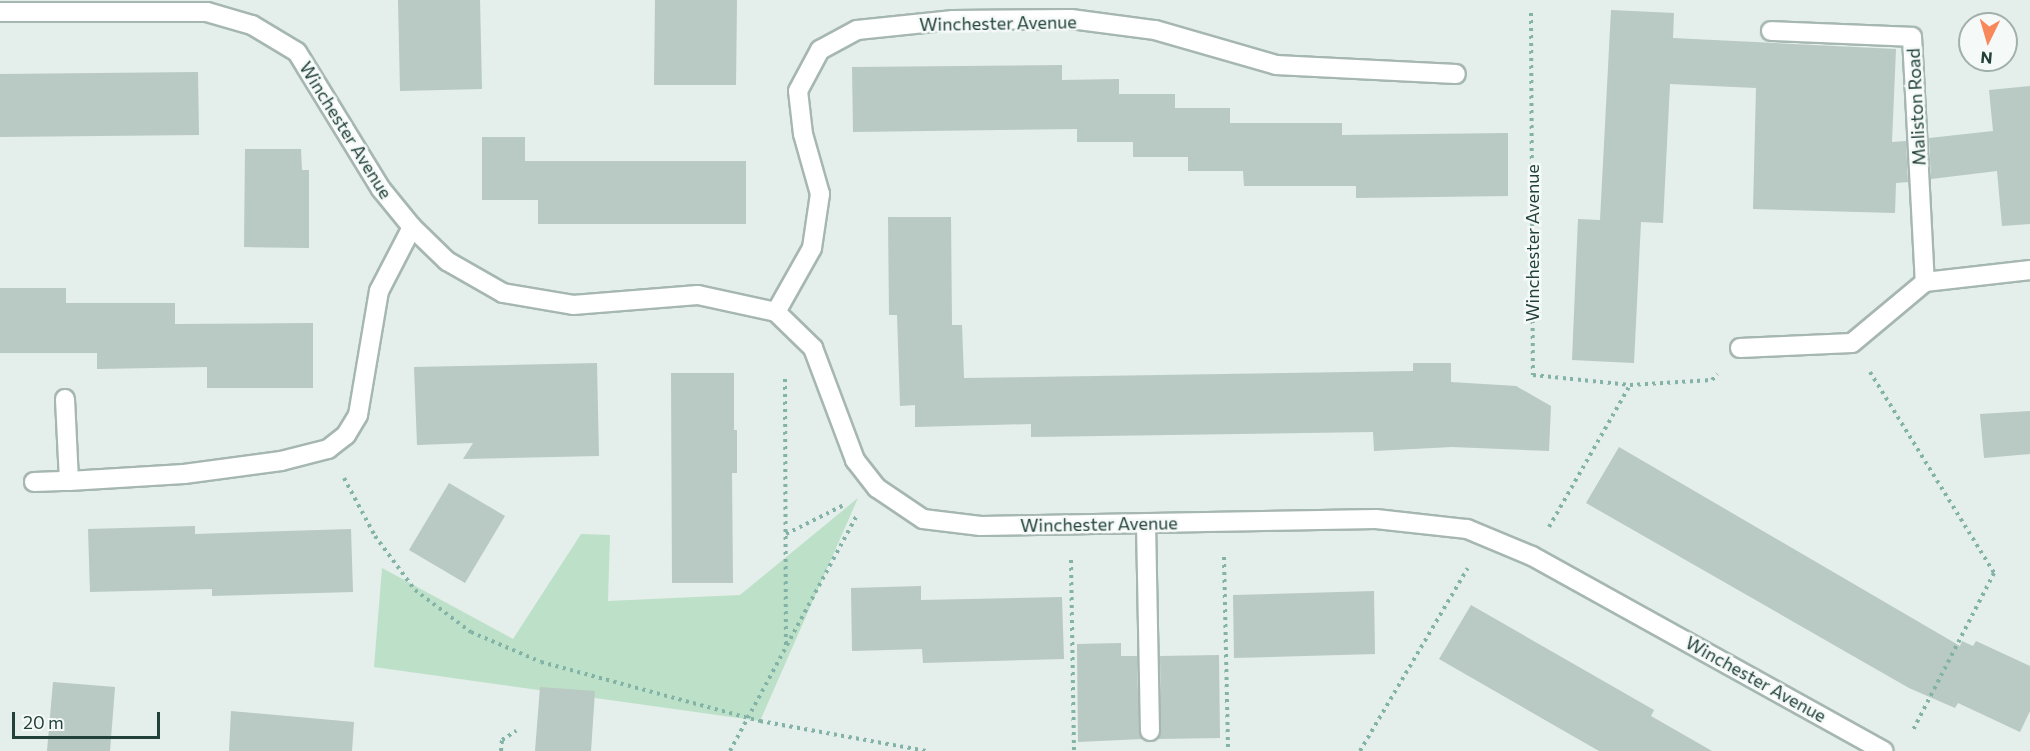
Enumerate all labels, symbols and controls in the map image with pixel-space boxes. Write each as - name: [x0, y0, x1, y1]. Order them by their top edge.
- street label: Winchester Avenue: [919, 11, 1077, 35]
- north arrow: [1958, 12, 2018, 72]
- street label: Maliston Road: [1902, 48, 1930, 166]
- text: N: [1980, 48, 1993, 68]
- street label: Winchester Avenue: [295, 57, 397, 203]
- street label: Winchester Avenue: [1521, 164, 1543, 322]
- street label: Winchester Avenue: [1020, 512, 1178, 536]
- street label: Winchester Avenue: [1682, 631, 1830, 727]
- scale bar: [15, 700, 164, 738]
- text: 20 m: [23, 711, 64, 733]

